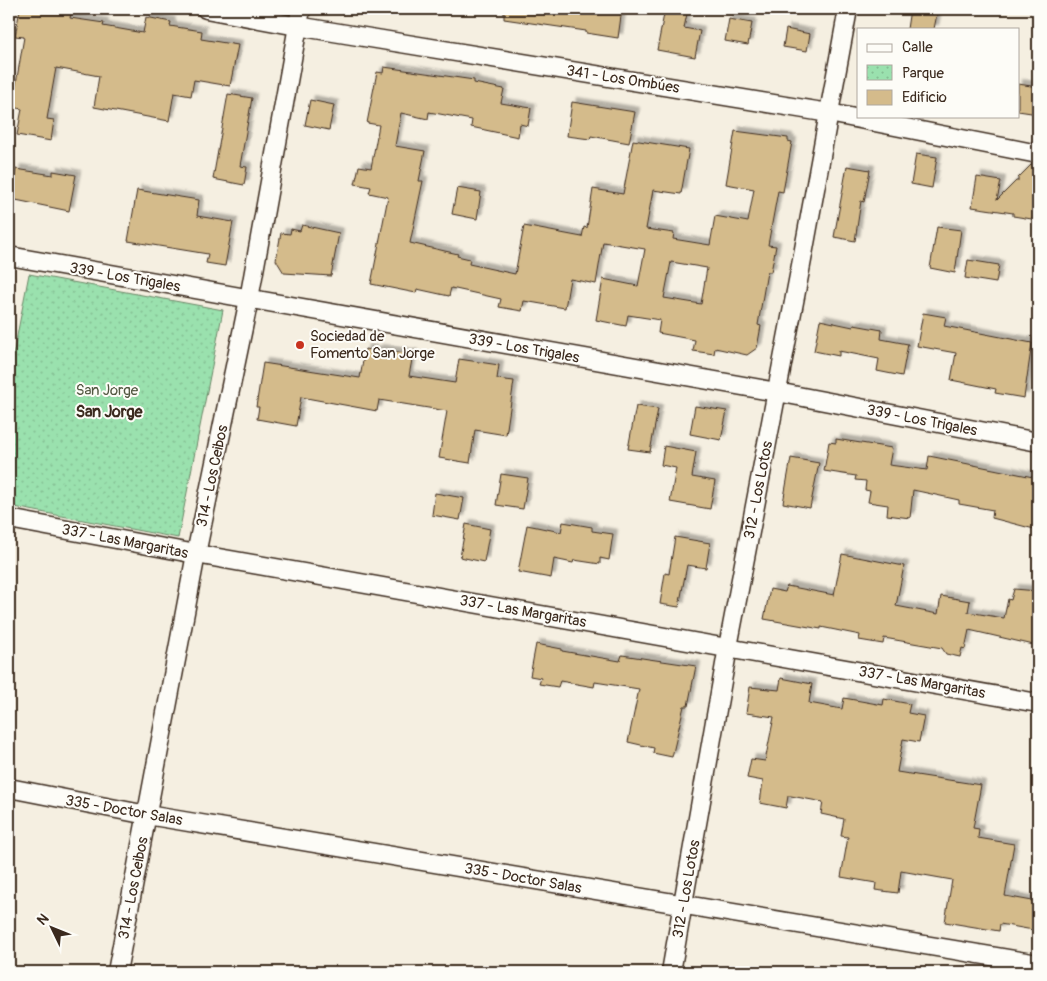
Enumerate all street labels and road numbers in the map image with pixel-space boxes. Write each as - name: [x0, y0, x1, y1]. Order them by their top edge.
- street label: 341 - Los Ombúes: [565, 61, 681, 98]
- street label: 339 - Los Trigales: [68, 258, 182, 297]
- street label: 339 - Los Trigales: [467, 329, 581, 368]
- street label: 339 - Los Trigales: [865, 400, 979, 441]
- street label: 314 - Los Ceibos: [192, 423, 233, 529]
- street label: 312 - Los Lotos: [740, 439, 777, 541]
- street label: 337 - Las Margaritas: [60, 520, 190, 563]
- street label: 337 - Las Margaritas: [458, 591, 588, 632]
- street label: 337 - Las Margaritas: [857, 662, 987, 703]
- street label: 335 - Doctor Salas: [64, 791, 184, 830]
- street label: 314 - Los Ceibos: [114, 835, 153, 941]
- street label: 312 - Los Lotos: [669, 838, 705, 940]
- street label: 335 - Doctor Salas: [463, 859, 583, 898]

